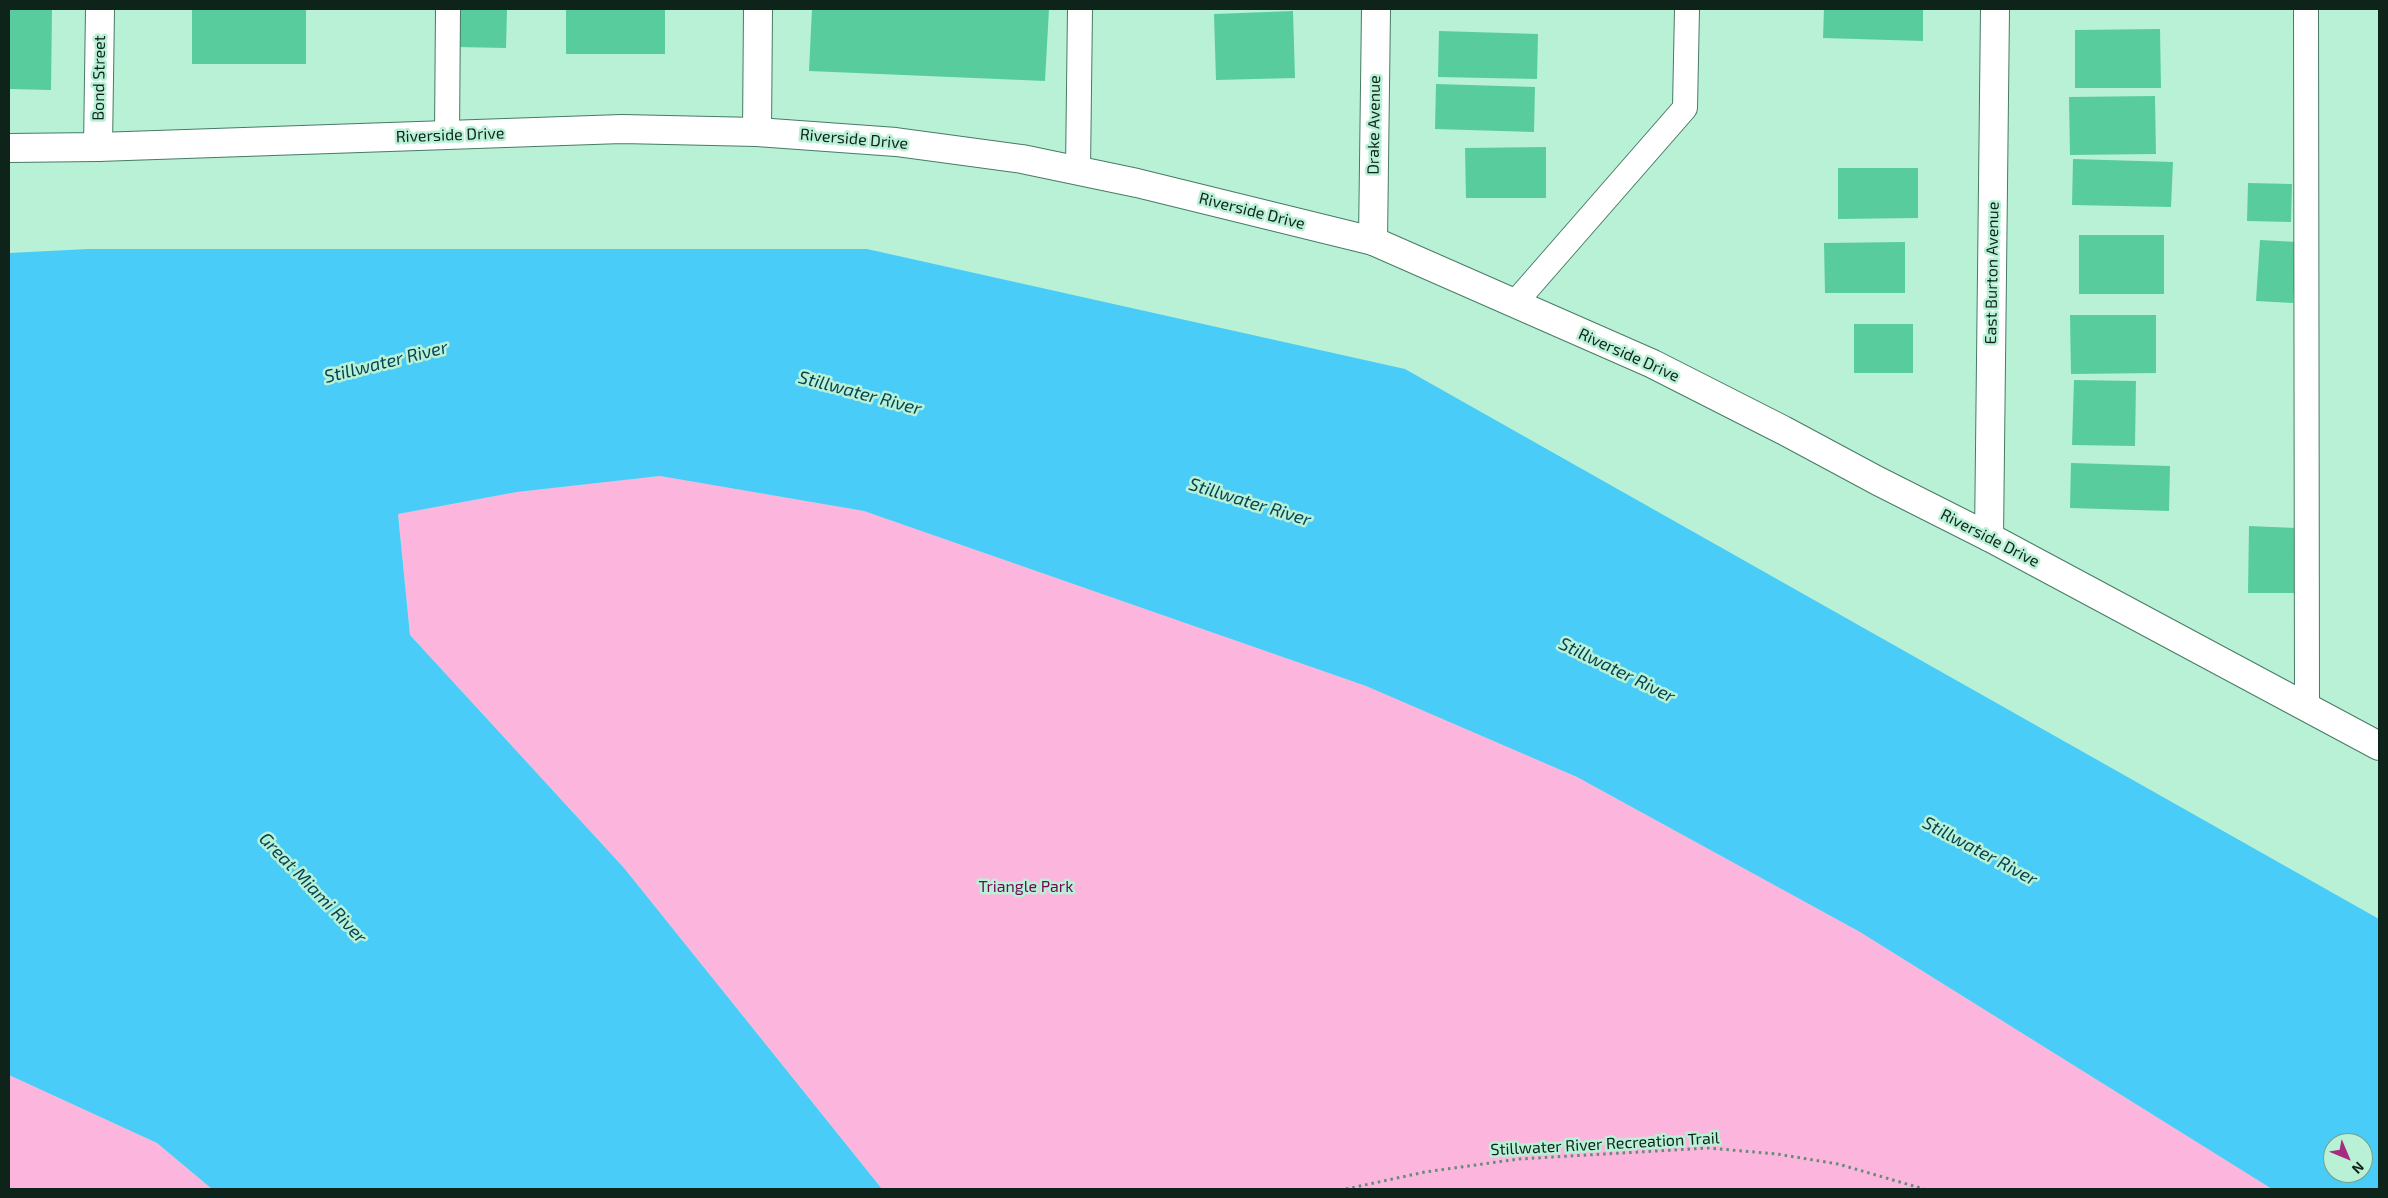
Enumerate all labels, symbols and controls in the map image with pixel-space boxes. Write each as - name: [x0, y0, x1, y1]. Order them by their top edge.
- street label: Bond Street: [89, 35, 109, 121]
- street label: Drake Avenue: [1364, 75, 1384, 175]
- street label: Riverside Drive: [395, 124, 505, 146]
- street label: Riverside Drive: [799, 125, 909, 153]
- street label: Riverside Drive: [1197, 189, 1307, 233]
- street label: East Burton Avenue: [1981, 202, 2003, 344]
- street label: Riverside Drive: [1575, 324, 1683, 386]
- water label: Stillwater River: [322, 336, 450, 388]
- water label: Stillwater River: [796, 366, 924, 420]
- water label: Stillwater River: [1186, 473, 1314, 531]
- street label: Riverside Drive: [1937, 505, 2043, 571]
- water label: Stillwater River: [1555, 633, 1679, 707]
- water label: Stillwater River: [1919, 812, 2041, 890]
- water label: Great Miami River: [255, 828, 371, 948]
- park label: Triangle Park: [979, 877, 1073, 897]
- street label: Stillwater River Recreation Trail: [1490, 1128, 1720, 1160]
- north arrow: [2323, 1133, 2373, 1183]
- text: N: [2349, 1159, 2368, 1178]

